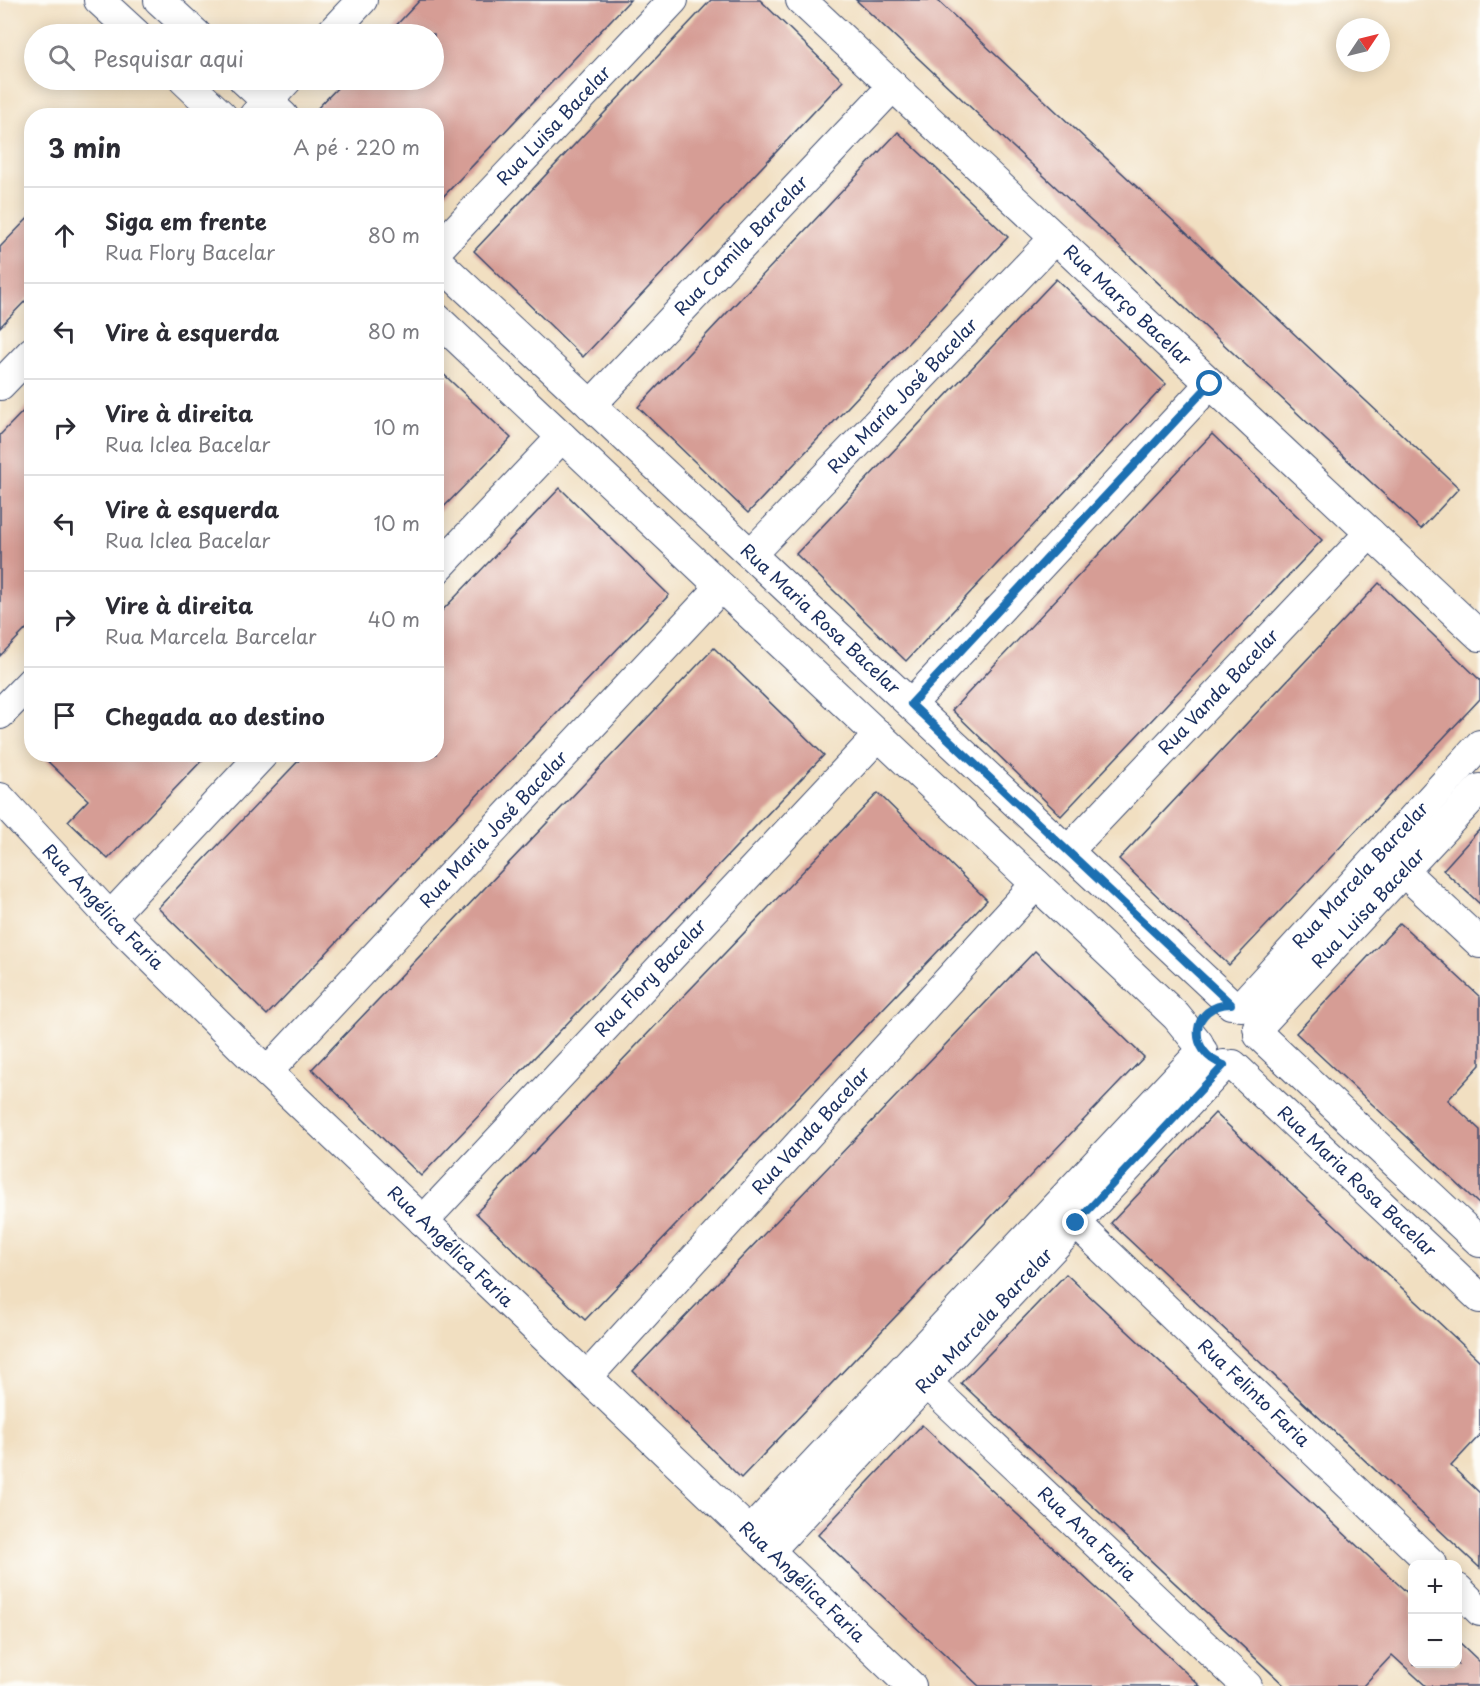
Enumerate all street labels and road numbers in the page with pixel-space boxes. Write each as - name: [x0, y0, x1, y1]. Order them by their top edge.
- street label: Rua Luisa Bacelar: [490, 58, 617, 191]
- street label: Rua Camila Barcelar: [667, 168, 814, 321]
- street label: Rua Março Bacelar: [1058, 237, 1199, 372]
- street label: Rua Maria José Bacelar: [820, 311, 984, 479]
- street label: Rua Maria Rosa Bacelar: [735, 537, 908, 701]
- street label: Rua Vanda Bacelar: [1151, 621, 1285, 760]
- street label: Rua Maria José Bacelar: [412, 743, 574, 913]
- street label: Rua Marcela Barcelar: [1285, 795, 1434, 954]
- street label: Rua Angélica Faria: [37, 837, 171, 975]
- street label: Rua Luisa Bacelar: [1304, 841, 1431, 974]
- street label: Rua Flory Bacelar: [587, 911, 713, 1042]
- street label: Rua Vanda Bacelar: [745, 1059, 876, 1200]
- street label: Rua Maria Rosa Bacelar: [1272, 1099, 1444, 1263]
- street label: Rua Angélica Faria: [382, 1179, 521, 1313]
- street label: Rua Marcela Barcelar: [908, 1241, 1058, 1399]
- street label: Rua Felinto Faria: [1193, 1332, 1317, 1453]
- street label: Rua Ana Faria: [1032, 1480, 1143, 1587]
- street label: Rua Angélica Faria: [734, 1514, 873, 1648]

